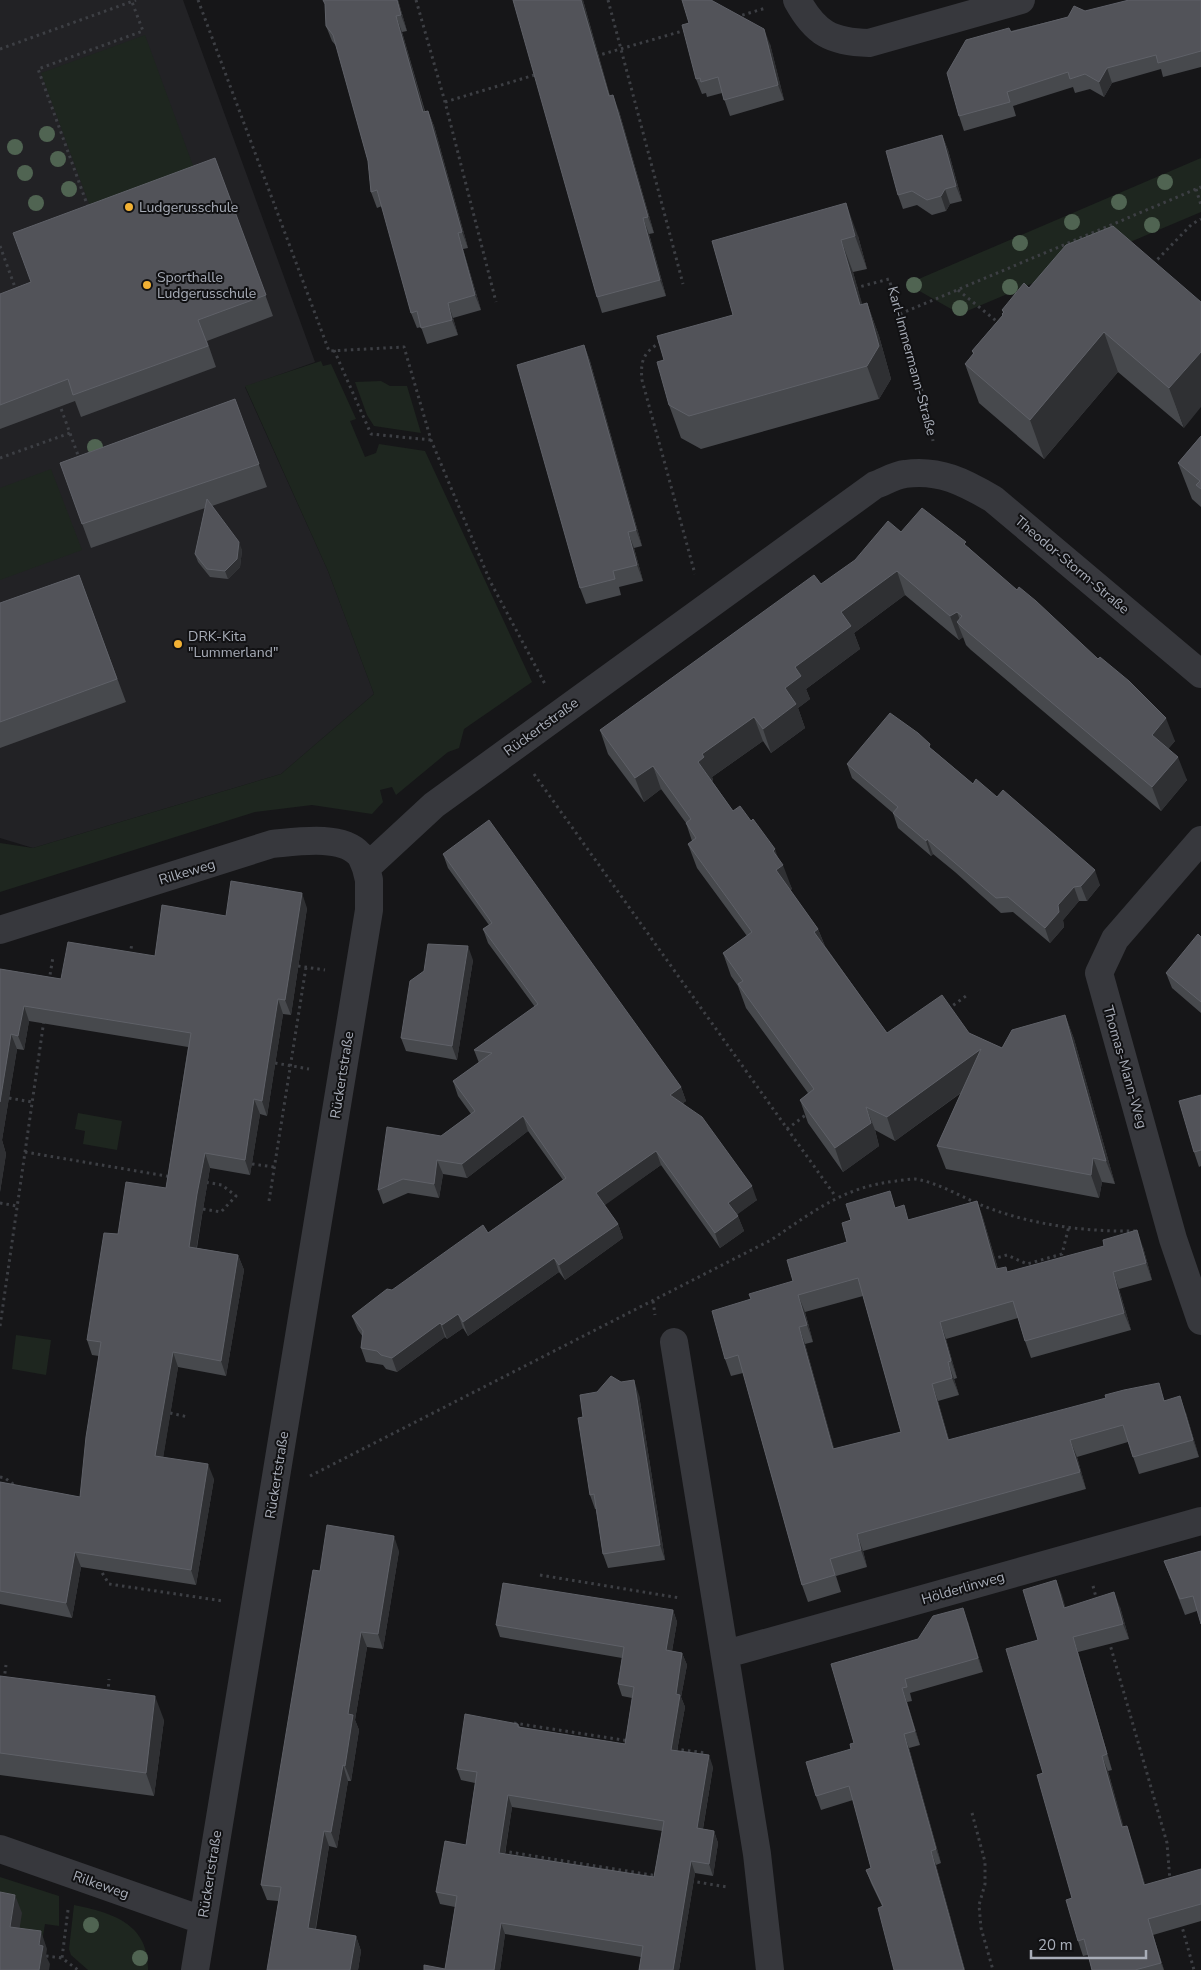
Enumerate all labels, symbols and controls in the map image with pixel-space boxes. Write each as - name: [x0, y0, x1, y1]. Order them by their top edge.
- place label: Ludgerusschule: [139, 198, 238, 217]
- marker: Ludgerusschule: [123, 201, 135, 213]
- place label: Sporthalle Ludgerusschule: [157, 268, 256, 303]
- marker: Sporthalle Ludgerusschule: [141, 279, 153, 291]
- street label: Karl-Immermann-Straße: [883, 284, 941, 438]
- street label: Theodor-Storm-Straße: [1011, 512, 1133, 618]
- place label: DRK-Kita "Lummerland": [188, 627, 278, 662]
- marker: DRK-Kita "Lummerland": [172, 638, 184, 650]
- street label: Rückertstraße: [500, 693, 582, 761]
- street label: Rilkeweg: [156, 854, 218, 890]
- street label: Thomas-Mann-Weg: [1098, 1003, 1152, 1131]
- street label: Rückertstraße: [326, 1030, 358, 1120]
- street label: Rückertstraße: [261, 1430, 293, 1520]
- street label: Hölderlinweg: [919, 1567, 1007, 1609]
- street label: Rückertstraße: [194, 1829, 226, 1919]
- street label: Rilkeweg: [70, 1867, 132, 1903]
- scale bar: [1031, 1928, 1146, 1960]
- text: 20 m: [1038, 1935, 1073, 1955]

